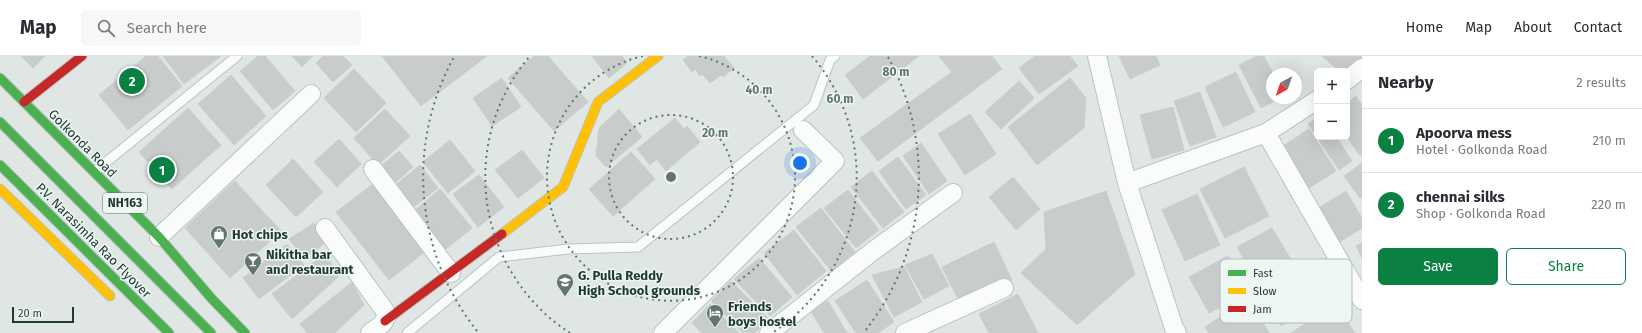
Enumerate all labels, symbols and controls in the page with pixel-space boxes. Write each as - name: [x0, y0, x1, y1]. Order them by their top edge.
- search box: [81, 10, 361, 46]
- text: Map: [20, 16, 57, 39]
- icon: search: [95, 17, 117, 39]
- text: Search here: [127, 19, 207, 37]
- text: Home: [1406, 19, 1443, 36]
- text: Map: [1465, 19, 1492, 36]
- text: About: [1514, 19, 1552, 36]
- text: Contact: [1574, 19, 1622, 36]
- text: 80 m: [883, 65, 909, 79]
- pin: 2: [119, 66, 145, 96]
- north arrow: [1266, 68, 1302, 104]
- map controls: [1314, 68, 1350, 140]
- button: +: [1314, 68, 1350, 104]
- text: Nearby: [1378, 72, 1433, 93]
- text: 2 results: [1576, 75, 1626, 90]
- text: 40 m: [746, 83, 772, 97]
- text: 60 m: [827, 92, 853, 106]
- button: −: [1314, 104, 1350, 140]
- street label: Golkonda Road: [46, 106, 120, 180]
- text: Apoorva mess: [1416, 124, 1512, 142]
- text: 20 m: [702, 126, 728, 140]
- text: 1: [1388, 133, 1394, 148]
- text: 210 m: [1592, 133, 1626, 148]
- text: Hotel · Golkonda Road: [1416, 142, 1547, 157]
- your location: [790, 153, 810, 173]
- pin: 1: [149, 155, 175, 185]
- centre of rings: [664, 170, 678, 184]
- street label: P.V. Narasimha Rao Flyover: [33, 180, 154, 301]
- text: chennai silks: [1416, 188, 1505, 206]
- road number: NH163: [103, 193, 147, 213]
- text: 2: [1388, 197, 1394, 212]
- text: 220 m: [1591, 197, 1626, 212]
- text: Shop · Golkonda Road: [1416, 206, 1546, 221]
- shop icon: Hot chips: [209, 224, 229, 249]
- place label: Hot chips: [232, 227, 289, 242]
- place label: Nikitha bar and restaurant: [266, 247, 355, 277]
- button: Save: [1378, 248, 1498, 285]
- button: Share: [1506, 248, 1626, 285]
- bar icon: Nikitha bar and restaurant: [243, 251, 263, 276]
- legend: [1220, 259, 1352, 323]
- text: Fast: [1253, 267, 1273, 280]
- place label: G. Pulla Reddy High School grounds: [578, 268, 701, 298]
- school or university icon: G. Pulla Reddy High School grounds: [555, 272, 575, 297]
- text: Slow: [1253, 285, 1277, 298]
- place label: Friends boys hostel: [728, 299, 797, 329]
- hotel icon: Friends boys hostel: [705, 303, 725, 328]
- text: Jam: [1253, 303, 1272, 316]
- scale bar: [12, 305, 74, 324]
- text: 20 m: [18, 307, 42, 320]

